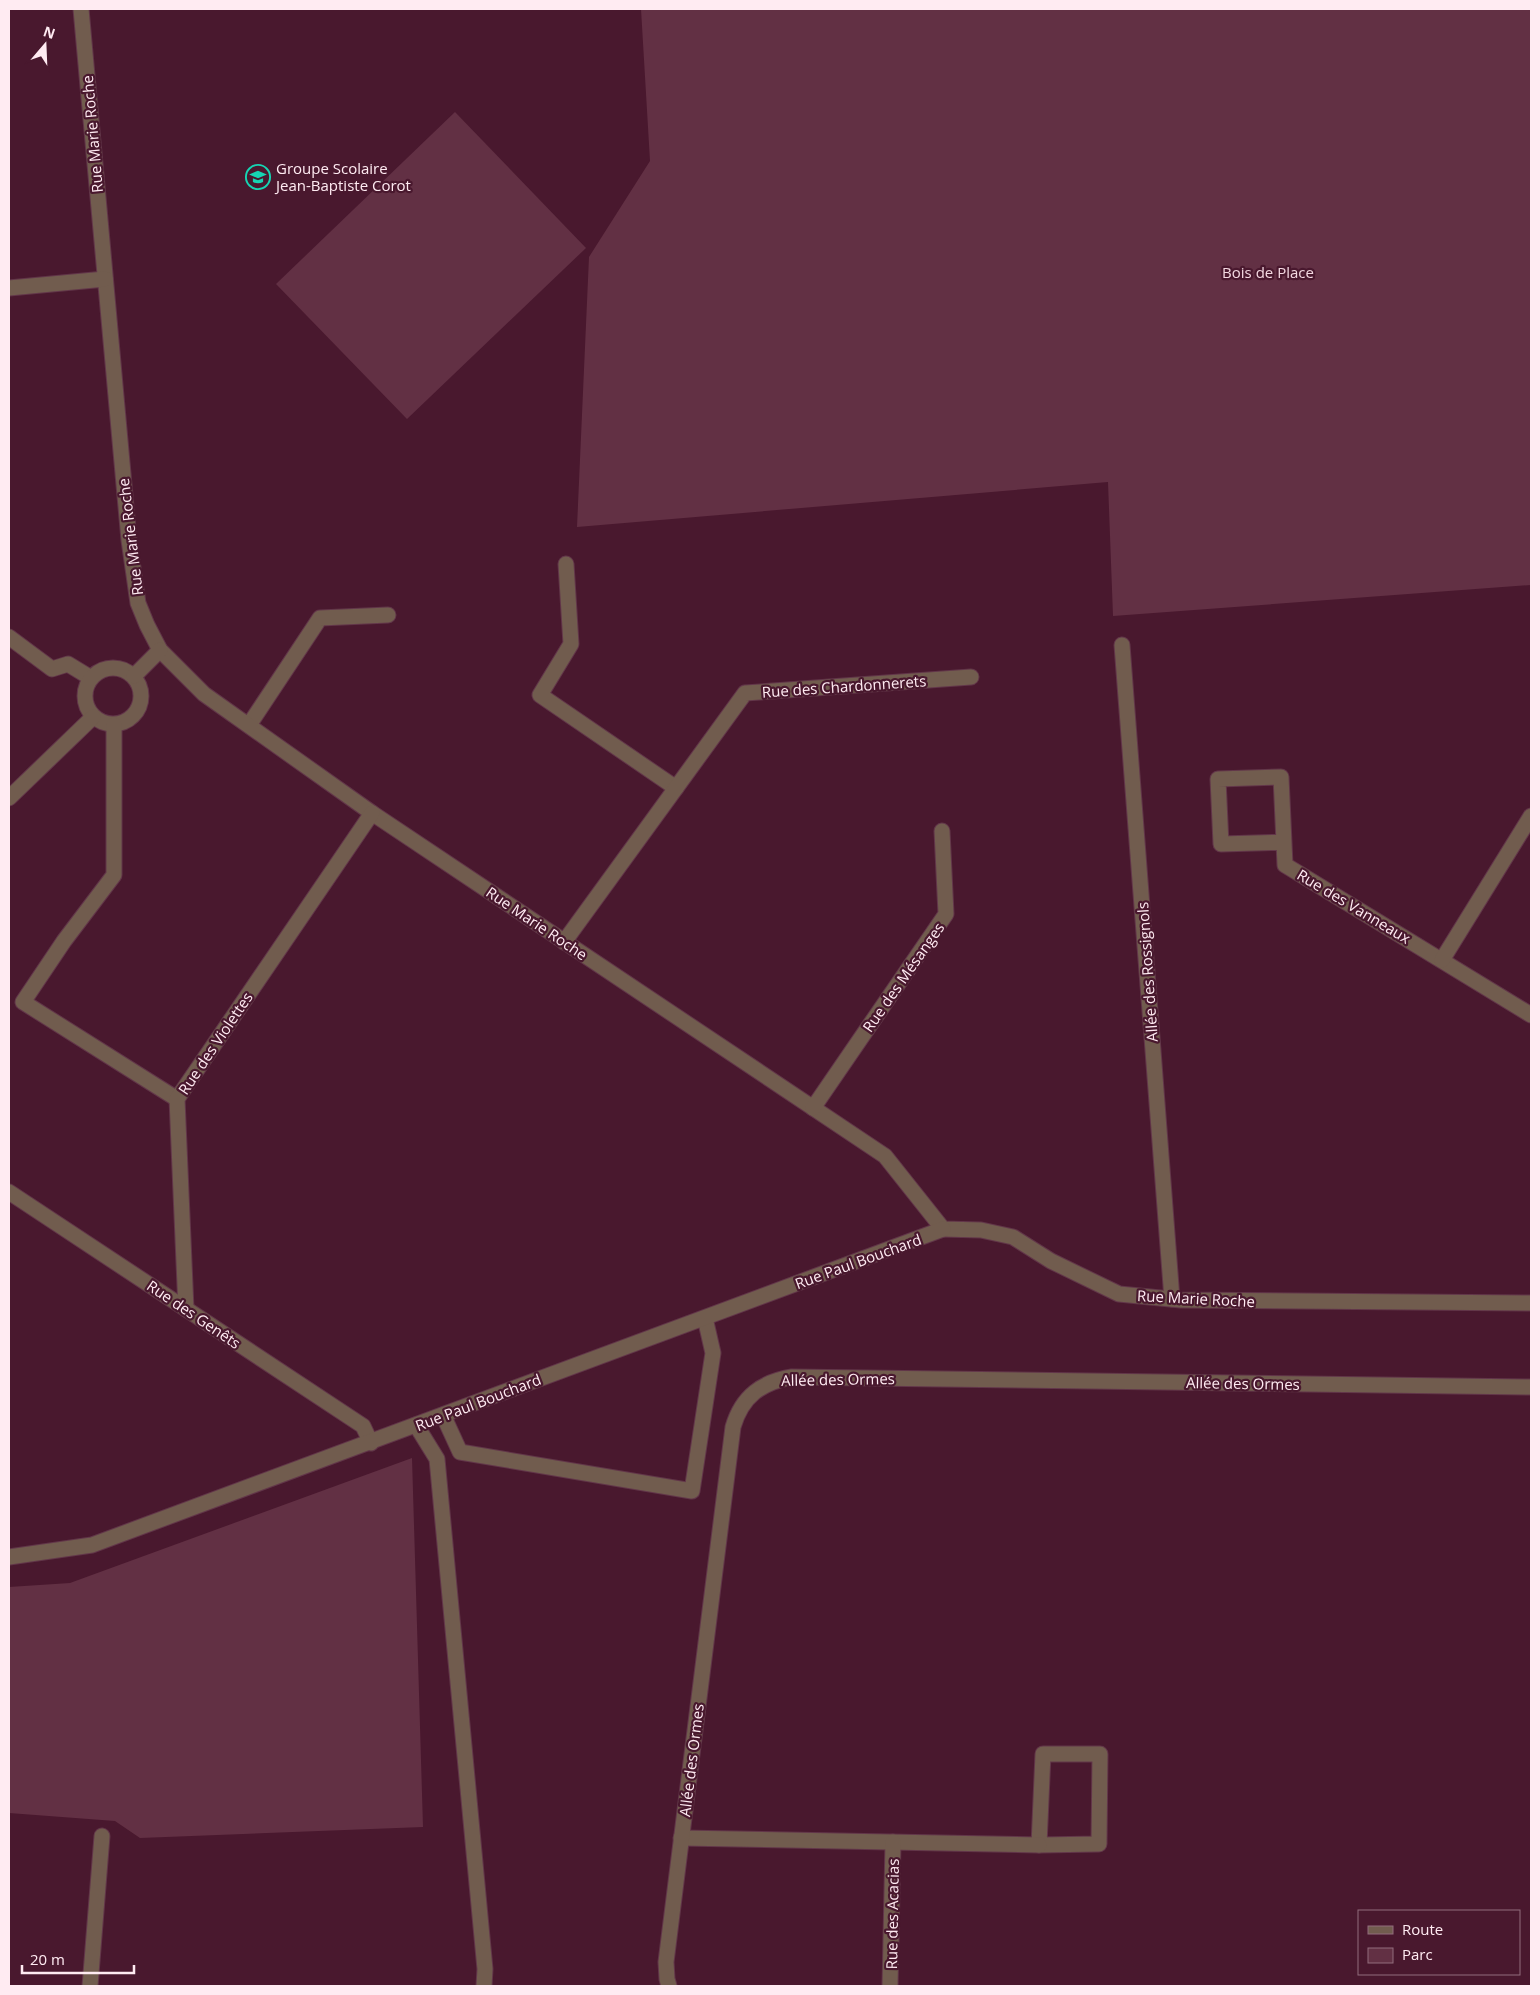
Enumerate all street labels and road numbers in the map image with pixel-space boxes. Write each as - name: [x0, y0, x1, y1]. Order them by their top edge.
- street label: Rue Marie Roche: [77, 74, 107, 194]
- street label: Rue Marie Roche: [113, 477, 147, 597]
- street label: Rue des Chardonnerets: [761, 670, 927, 702]
- street label: Rue des Vanneaux: [1294, 864, 1415, 948]
- street label: Rue Marie Roche: [483, 882, 591, 964]
- street label: Allée des Rossignols: [1132, 901, 1162, 1043]
- street label: Rue des Mésanges: [858, 918, 948, 1036]
- street label: Rue des Violettes: [173, 988, 257, 1098]
- street label: Rue Paul Bouchard: [792, 1229, 924, 1293]
- street label: Rue des Genêts: [143, 1275, 245, 1353]
- street label: Rue Marie Roche: [1137, 1285, 1255, 1311]
- street label: Allée des Ormes: [781, 1368, 895, 1390]
- street label: Rue Paul Bouchard: [412, 1369, 544, 1435]
- street label: Allée des Ormes: [1186, 1372, 1300, 1394]
- street label: Allée des Ormes: [674, 1702, 708, 1818]
- street label: Rue des Acacias: [881, 1858, 903, 1970]

